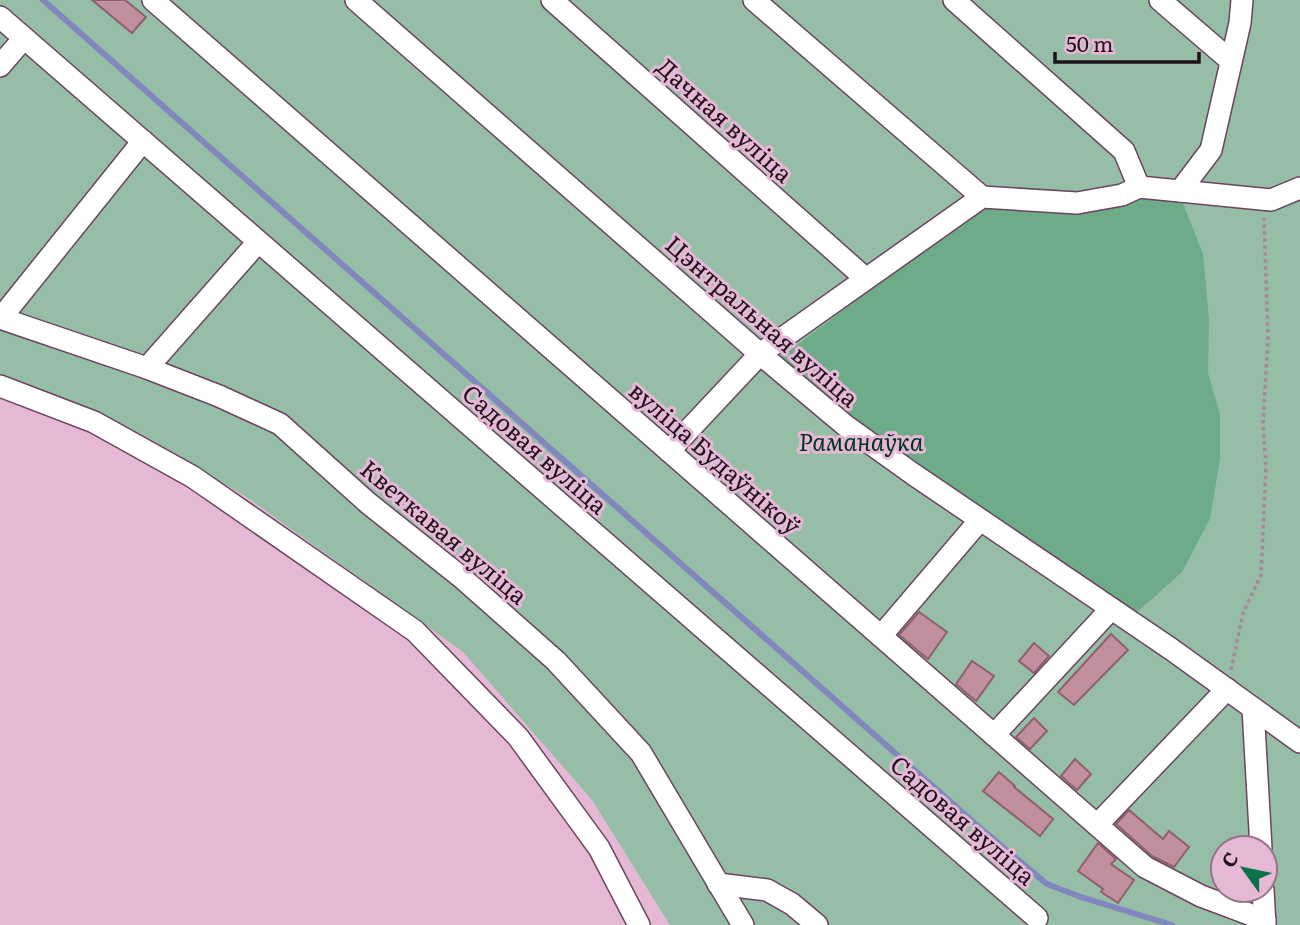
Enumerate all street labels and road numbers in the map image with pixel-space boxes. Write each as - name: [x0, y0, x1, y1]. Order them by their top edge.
- street label: Дачная вуліца: [650, 48, 802, 190]
- street label: Цэнтральная вуліца: [659, 226, 867, 414]
- street label: вуліца Будаўнікоў: [622, 372, 810, 542]
- street label: Садовая вуліца: [456, 375, 616, 521]
- street label: Кветкавая вуліца: [354, 451, 536, 612]
- street label: Садовая вуліца: [884, 746, 1044, 892]

